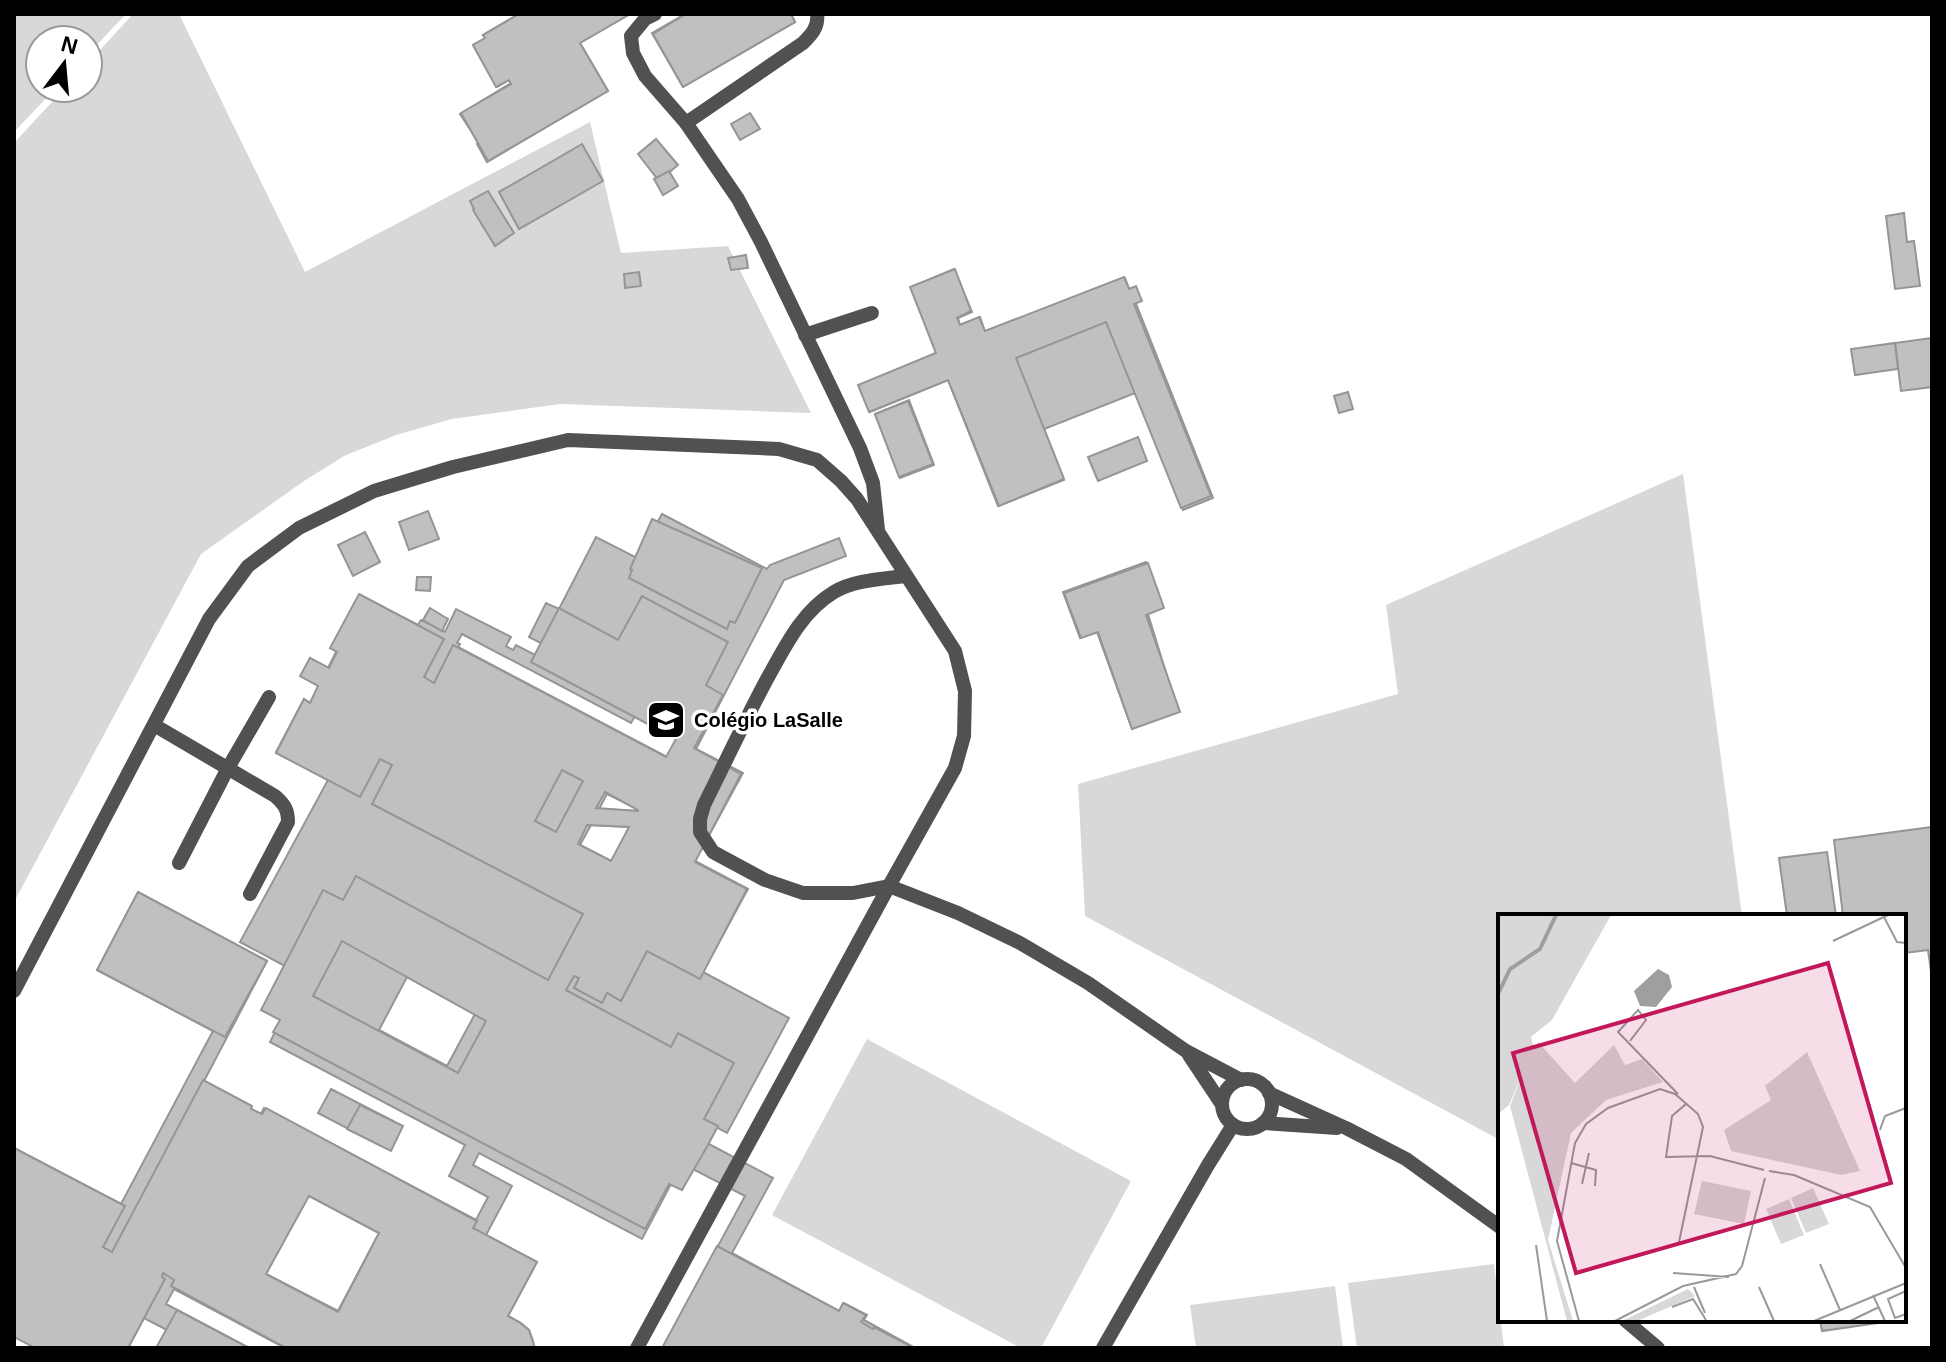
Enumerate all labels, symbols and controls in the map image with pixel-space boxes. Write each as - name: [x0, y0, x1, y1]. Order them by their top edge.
- north arrow: [24, 24, 104, 104]
- text: N: [58, 31, 80, 59]
- school or university icon: Colégio LaSalle: [645, 699, 687, 741]
- place label: Colégio LaSalle: [694, 709, 843, 731]
- inset map: [1498, 914, 1906, 1322]

